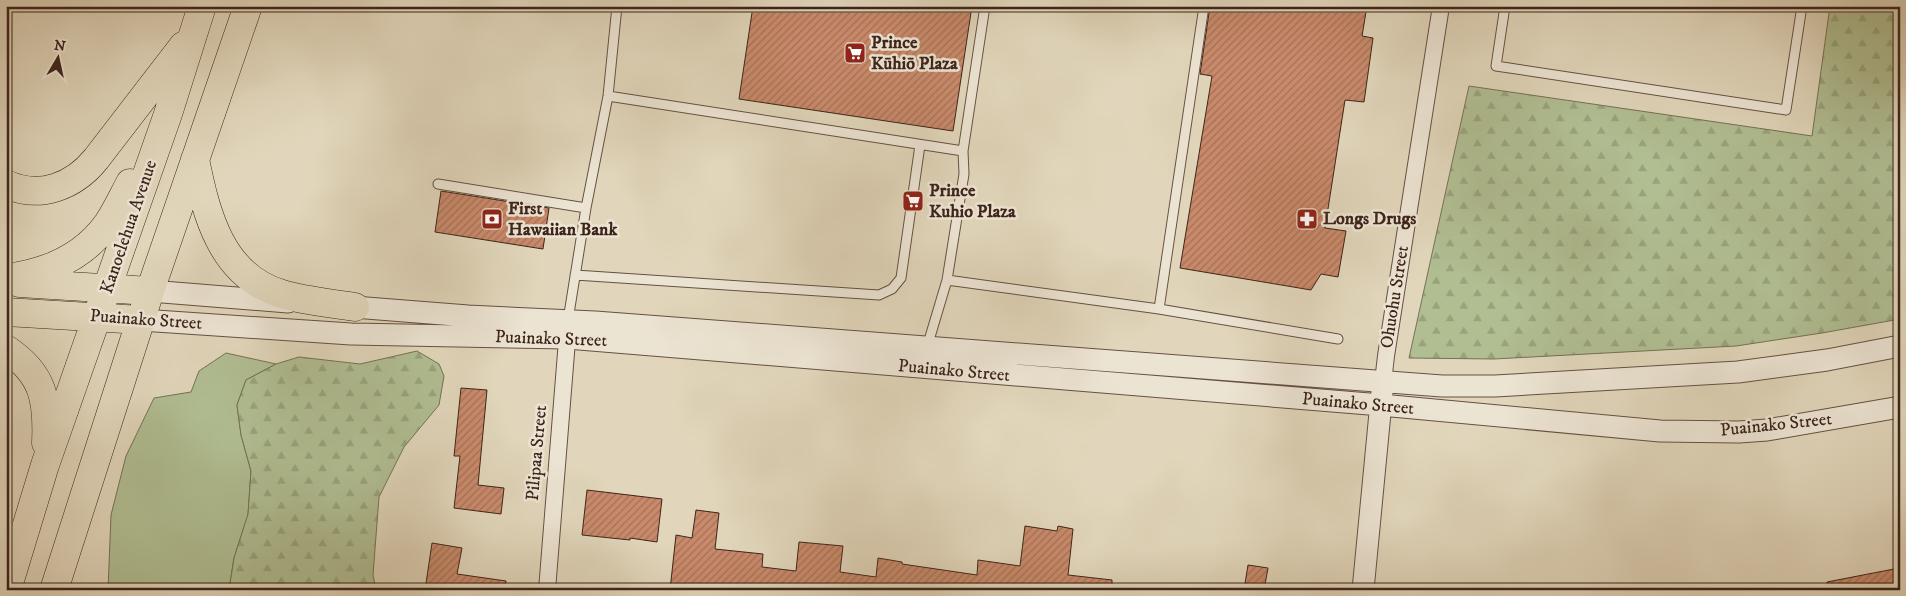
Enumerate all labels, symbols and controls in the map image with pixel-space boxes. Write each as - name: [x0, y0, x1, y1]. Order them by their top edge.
- north arrow: [32, 32, 82, 82]
- place label: Prince Kūhiō Plaza: [871, 32, 958, 75]
- text: N: [53, 36, 67, 56]
- supermarket icon: Prince Kūhiō Plaza: [843, 41, 867, 65]
- street label: Kanoelehua Avenue: [96, 157, 162, 297]
- place label: Prince Kuhio Plaza: [929, 180, 1016, 223]
- supermarket icon: Prince Kuhio Plaza: [901, 189, 925, 213]
- place label: First Hawaiian Bank: [508, 198, 618, 241]
- bank icon: First Hawaiian Bank: [480, 207, 504, 231]
- pharmacy icon: Longs Drugs: [1295, 207, 1319, 231]
- place label: Longs Drugs: [1323, 208, 1416, 230]
- street label: Ohuohu Street: [1376, 244, 1414, 350]
- street label: Puainako Street: [89, 305, 203, 335]
- street label: Puainako Street: [494, 326, 608, 352]
- street label: Puainako Street: [897, 355, 1011, 387]
- street label: Puainako Street: [1301, 388, 1415, 420]
- street label: Pilipaa Street: [522, 404, 552, 502]
- street label: Puainako Street: [1719, 408, 1833, 442]

